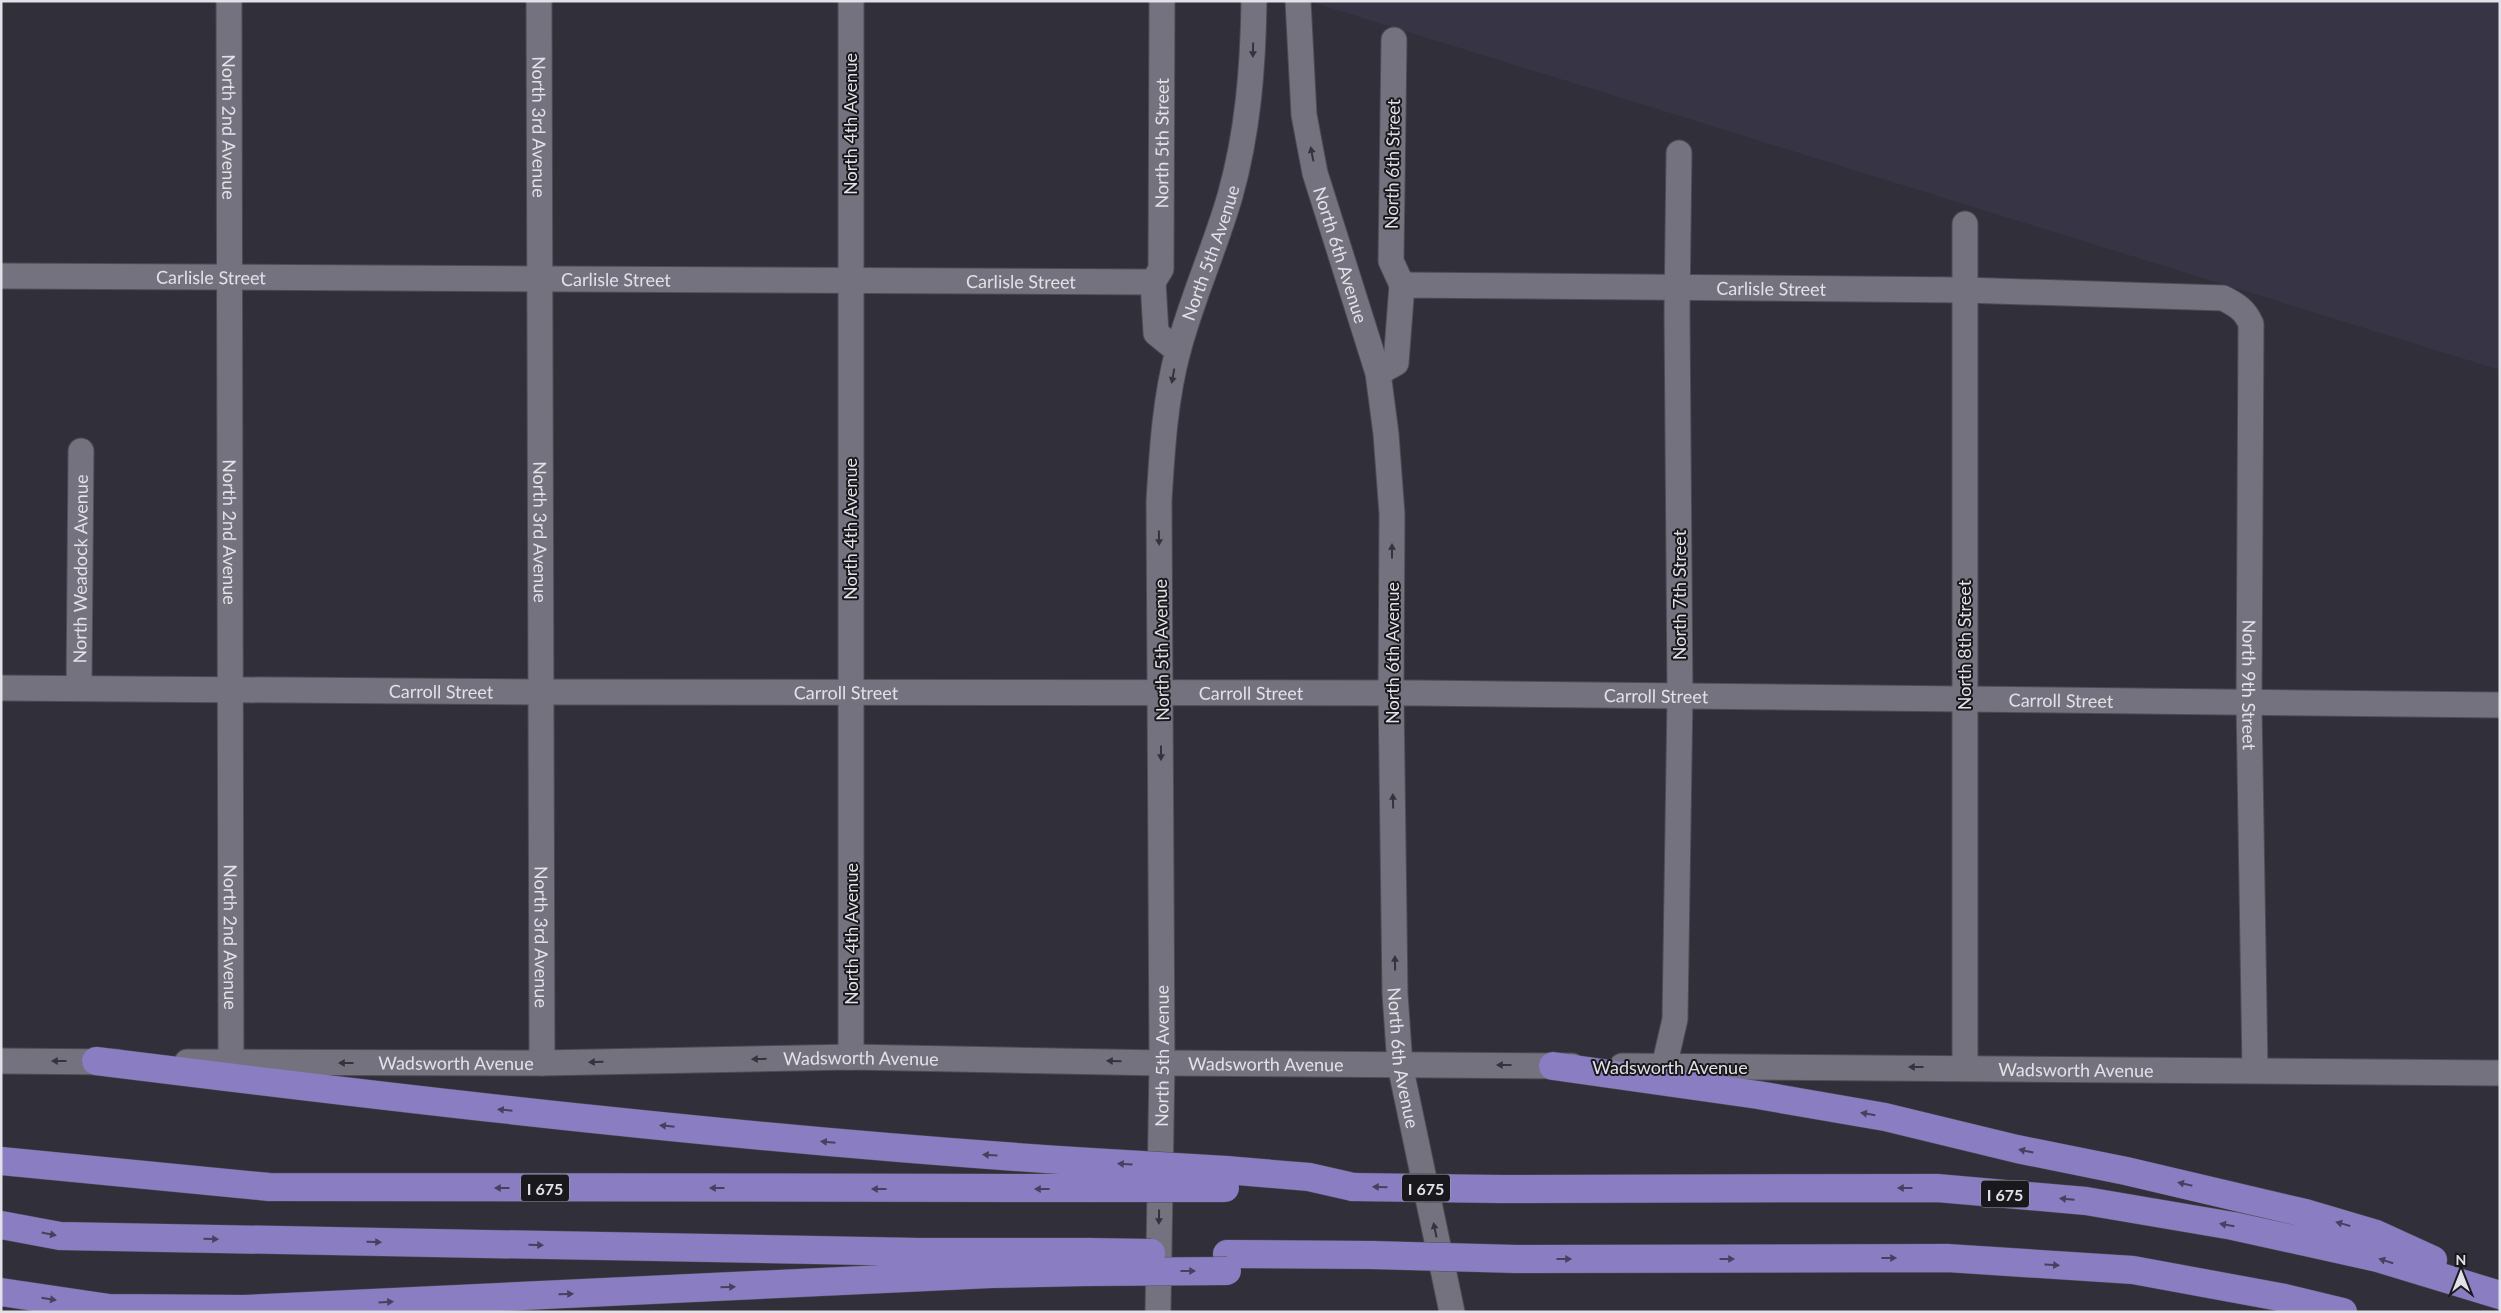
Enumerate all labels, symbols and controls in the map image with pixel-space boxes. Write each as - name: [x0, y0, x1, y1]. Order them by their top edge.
- one-way arrow: [1249, 42, 1257, 58]
- street label: North 4th Avenue: [839, 53, 861, 195]
- street label: North 2nd Avenue: [218, 54, 240, 200]
- street label: North 3rd Avenue: [528, 56, 551, 198]
- street label: North 5th Street: [1150, 77, 1173, 208]
- street label: North 6th Street: [1380, 98, 1404, 229]
- one-way arrow: [1307, 146, 1315, 162]
- street label: North 5th Avenue: [1177, 183, 1244, 323]
- street label: North 6th Avenue: [1309, 184, 1373, 326]
- street label: Carlisle Street: [156, 266, 266, 288]
- street label: Carlisle Street: [561, 268, 671, 290]
- street label: Carlisle Street: [966, 270, 1076, 293]
- street label: Carlisle Street: [1716, 277, 1827, 300]
- one-way arrow: [1169, 369, 1177, 385]
- street label: North 4th Avenue: [839, 458, 861, 600]
- street label: North 2nd Avenue: [219, 459, 241, 605]
- street label: North 3rd Avenue: [529, 461, 552, 603]
- street label: North Weadock Avenue: [68, 474, 92, 664]
- street label: North 7th Street: [1668, 529, 1690, 660]
- one-way arrow: [1156, 530, 1164, 546]
- one-way arrow: [1388, 543, 1396, 559]
- street label: North 5th Avenue: [1149, 579, 1173, 721]
- street label: North 8th Street: [1953, 579, 1975, 710]
- street label: North 6th Avenue: [1381, 582, 1403, 724]
- street label: North 9th Street: [2238, 620, 2261, 751]
- street label: Carroll Street: [389, 680, 494, 703]
- street label: Carroll Street: [794, 681, 899, 703]
- street label: Carroll Street: [1199, 682, 1304, 704]
- street label: Carroll Street: [1604, 684, 1709, 707]
- street label: Carroll Street: [2009, 689, 2114, 712]
- one-way arrow: [1157, 745, 1165, 761]
- one-way arrow: [1389, 793, 1397, 809]
- street label: North 4th Avenue: [840, 863, 862, 1005]
- street label: North 2nd Avenue: [220, 864, 242, 1010]
- street label: North 3rd Avenue: [530, 866, 553, 1008]
- one-way arrow: [1391, 955, 1399, 971]
- street label: North 5th Avenue: [1150, 985, 1173, 1127]
- street label: North 6th Avenue: [1384, 987, 1424, 1130]
- street label: Wadsworth Avenue: [783, 1046, 939, 1070]
- street label: Wadsworth Avenue: [378, 1052, 534, 1074]
- street label: Wadsworth Avenue: [1188, 1052, 1344, 1075]
- one-way arrow: [750, 1055, 766, 1063]
- street label: Wadsworth Avenue: [1592, 1056, 1748, 1078]
- one-way arrow: [51, 1057, 67, 1065]
- one-way arrow: [1105, 1057, 1121, 1065]
- one-way arrow: [588, 1058, 604, 1066]
- street label: Wadsworth Avenue: [1998, 1058, 2154, 1081]
- one-way arrow: [338, 1059, 354, 1067]
- one-way arrow: [1496, 1061, 1512, 1069]
- one-way arrow: [1908, 1063, 1924, 1071]
- one-way arrow: [497, 1106, 513, 1114]
- one-way arrow: [1860, 1109, 1876, 1117]
- one-way arrow: [658, 1122, 674, 1130]
- one-way arrow: [820, 1138, 836, 1146]
- one-way arrow: [2019, 1147, 2034, 1155]
- one-way arrow: [982, 1151, 998, 1159]
- one-way arrow: [1117, 1159, 1133, 1167]
- road number: I 675: [521, 1174, 569, 1202]
- road number: I 675: [1402, 1174, 1450, 1202]
- road number: I 675: [1981, 1180, 2029, 1208]
- one-way arrow: [2177, 1180, 2193, 1188]
- one-way arrow: [1372, 1183, 1388, 1191]
- one-way arrow: [493, 1184, 509, 1192]
- one-way arrow: [708, 1184, 724, 1192]
- one-way arrow: [1897, 1184, 1913, 1192]
- one-way arrow: [871, 1185, 887, 1193]
- one-way arrow: [1033, 1185, 1049, 1193]
- one-way arrow: [2059, 1195, 2075, 1203]
- one-way arrow: [1155, 1209, 1163, 1225]
- one-way arrow: [2335, 1220, 2350, 1228]
- one-way arrow: [2219, 1221, 2235, 1229]
- one-way arrow: [1431, 1222, 1439, 1237]
- one-way arrow: [42, 1230, 57, 1238]
- one-way arrow: [204, 1235, 220, 1243]
- one-way arrow: [366, 1238, 382, 1246]
- one-way arrow: [529, 1241, 545, 1249]
- north arrow: [2436, 1248, 2486, 1298]
- text: N: [2456, 1251, 2466, 1268]
- one-way arrow: [1719, 1254, 1735, 1262]
- one-way arrow: [1882, 1254, 1898, 1262]
- one-way arrow: [1557, 1255, 1573, 1263]
- one-way arrow: [2378, 1256, 2393, 1264]
- one-way arrow: [2044, 1261, 2060, 1269]
- one-way arrow: [1180, 1267, 1196, 1275]
- one-way arrow: [721, 1283, 737, 1291]
- one-way arrow: [558, 1290, 574, 1298]
- one-way arrow: [42, 1295, 58, 1303]
- one-way arrow: [378, 1298, 394, 1306]

